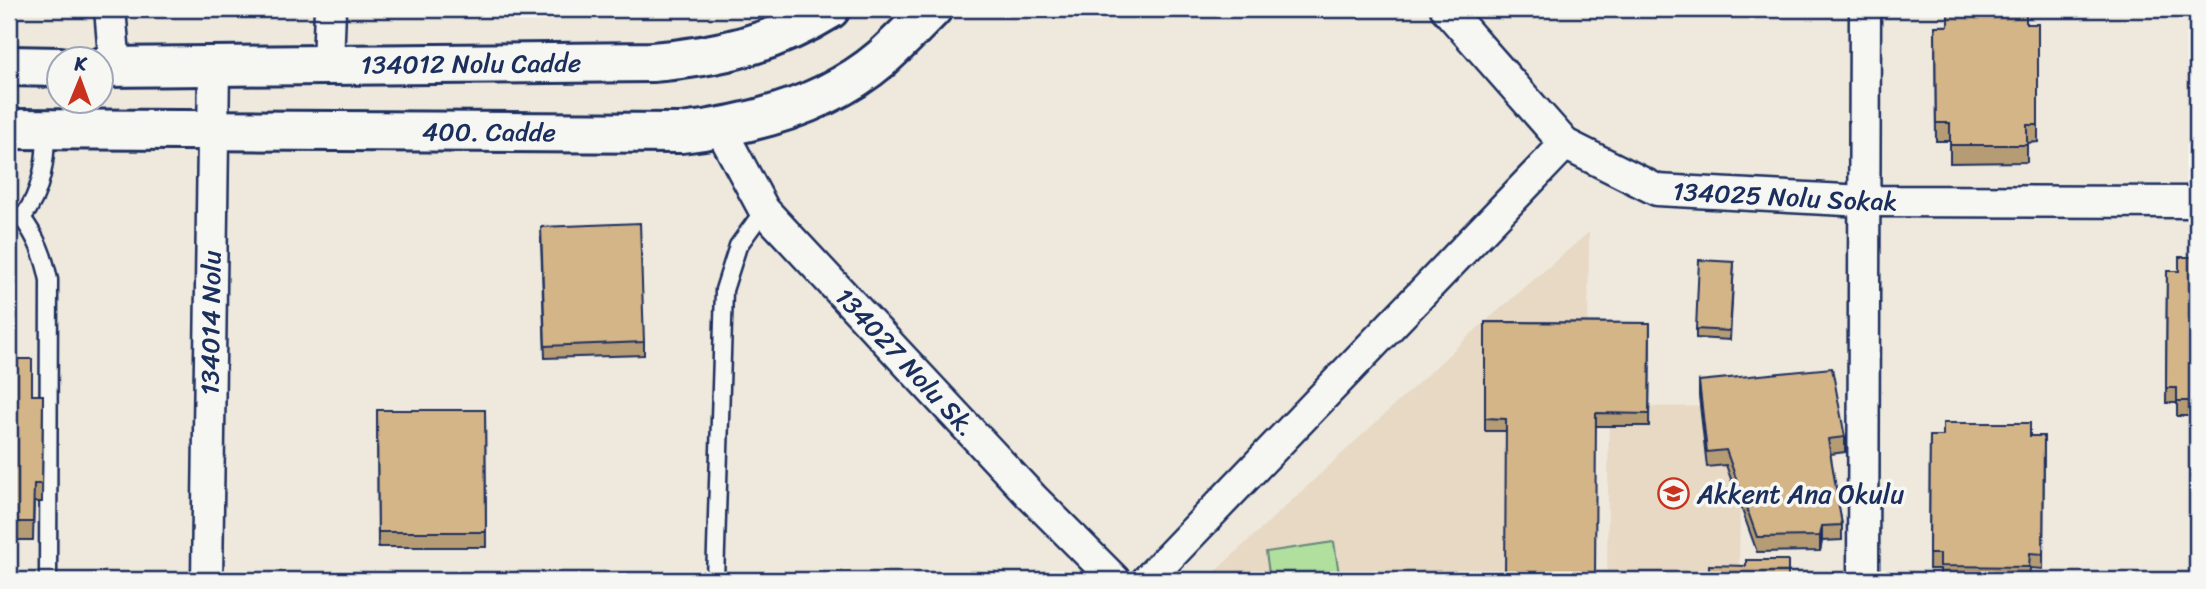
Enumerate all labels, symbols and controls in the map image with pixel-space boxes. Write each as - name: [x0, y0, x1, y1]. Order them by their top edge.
- street label: 134012 Nolu Cadde: [361, 40, 581, 88]
- north arrow: [46, 46, 116, 116]
- text: K: [73, 47, 88, 80]
- street label: 400. Cadde: [422, 108, 556, 155]
- street label: 134025 Nolu Sokak: [1671, 168, 1897, 224]
- street label: 134014 Nolu: [187, 250, 234, 396]
- street label: 134027 Nolu Sk.: [824, 276, 988, 448]
- place label: Akkent Ana Okulu: [1696, 471, 1904, 517]
- school or university icon: Akkent Ana Okulu: [1657, 477, 1691, 511]

